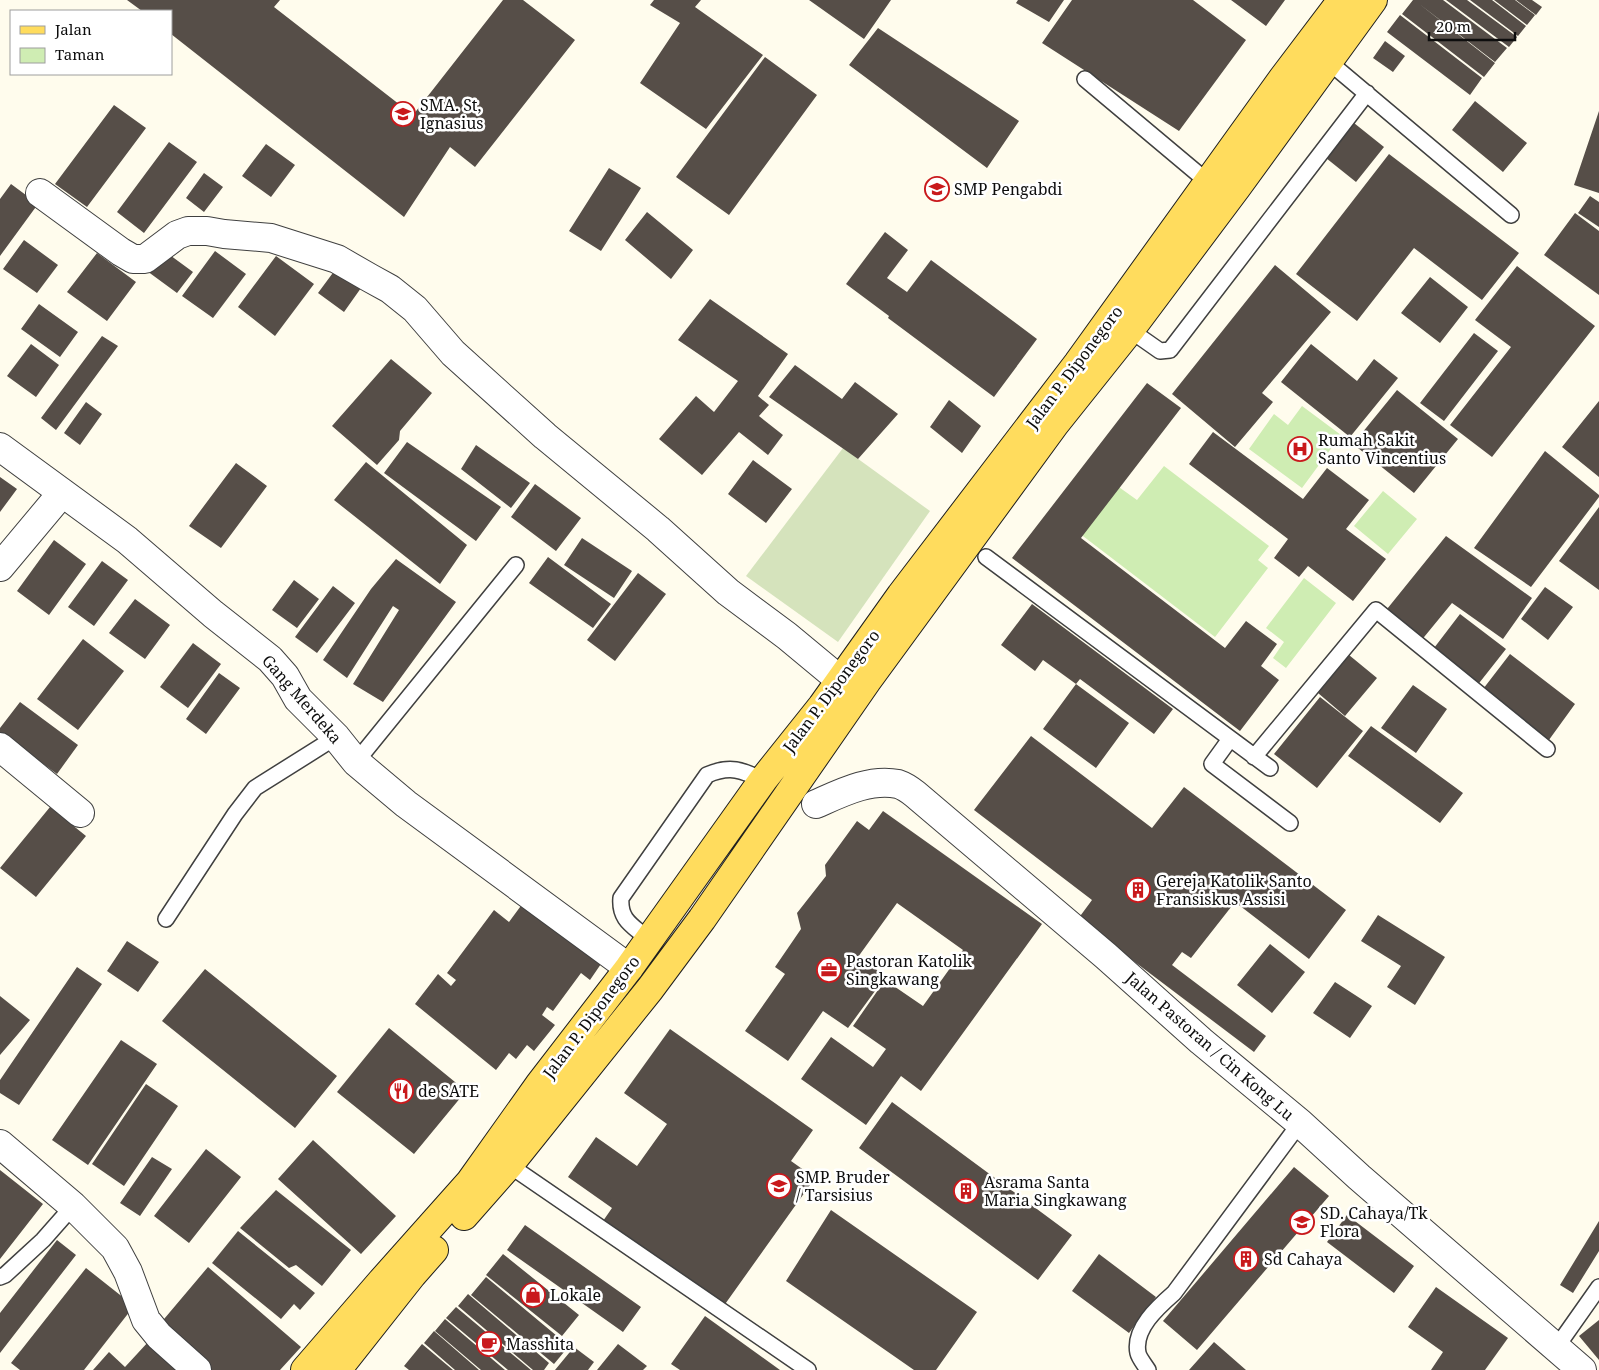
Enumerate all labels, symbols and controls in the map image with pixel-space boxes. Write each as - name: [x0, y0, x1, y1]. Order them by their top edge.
- legend: [10, 10, 172, 75]
- scale bar: [1429, 10, 1515, 42]
- text: 20 m: [1436, 16, 1471, 36]
- text: Jalan: [54, 19, 92, 39]
- text: Taman: [55, 44, 105, 64]
- place label: SMA. St, Ignasius: [420, 94, 484, 134]
- school or university icon: SMA. St, Ignasius: [390, 101, 416, 127]
- school or university icon: SMP Pengabdi: [924, 176, 950, 202]
- place label: SMP Pengabdi: [954, 178, 1062, 200]
- street label: Jalan P. Diponegoro: [1020, 301, 1127, 434]
- place label: Rumah Sakit Santo Vincentius: [1318, 429, 1446, 469]
- hospital icon: Rumah Sakit Santo Vincentius: [1287, 436, 1313, 462]
- street label: Jalan P. Diponegoro: [777, 625, 884, 758]
- street label: Gang Merdeka: [257, 650, 347, 748]
- place label: Gereja Katolik Santo Fransiskus Assisi: [1156, 870, 1312, 910]
- building icon: Gereja Katolik Santo Fransiskus Assisi: [1125, 877, 1151, 903]
- place label: Pastoran Katolik Singkawang: [846, 950, 973, 990]
- street label: Jalan P. Diponegoro: [537, 951, 644, 1084]
- office icon: Pastoran Katolik Singkawang: [816, 957, 842, 983]
- street label: Jalan Pastoran / Cin Kong Lu: [1120, 966, 1299, 1125]
- restaurant icon: de SATE: [388, 1078, 414, 1104]
- place label: de SATE: [418, 1080, 479, 1102]
- place label: SMP. Bruder / Tarsisius: [796, 1166, 890, 1206]
- place label: Asrama Santa Maria Singkawang: [984, 1171, 1127, 1211]
- school or university icon: SMP. Bruder / Tarsisius: [766, 1173, 792, 1199]
- building icon: Asrama Santa Maria Singkawang: [953, 1178, 979, 1204]
- place label: SD. Cahaya/Tk Flora: [1320, 1202, 1428, 1242]
- school or university icon: SD. Cahaya/Tk Flora: [1289, 1209, 1315, 1235]
- building icon: Sd Cahaya: [1233, 1246, 1259, 1272]
- place label: Sd Cahaya: [1264, 1248, 1342, 1270]
- shop icon: Lokale: [520, 1282, 546, 1308]
- place label: Lokale: [550, 1284, 601, 1306]
- cafe icon: Masshita: [476, 1331, 502, 1357]
- place label: Masshita: [506, 1333, 574, 1355]

